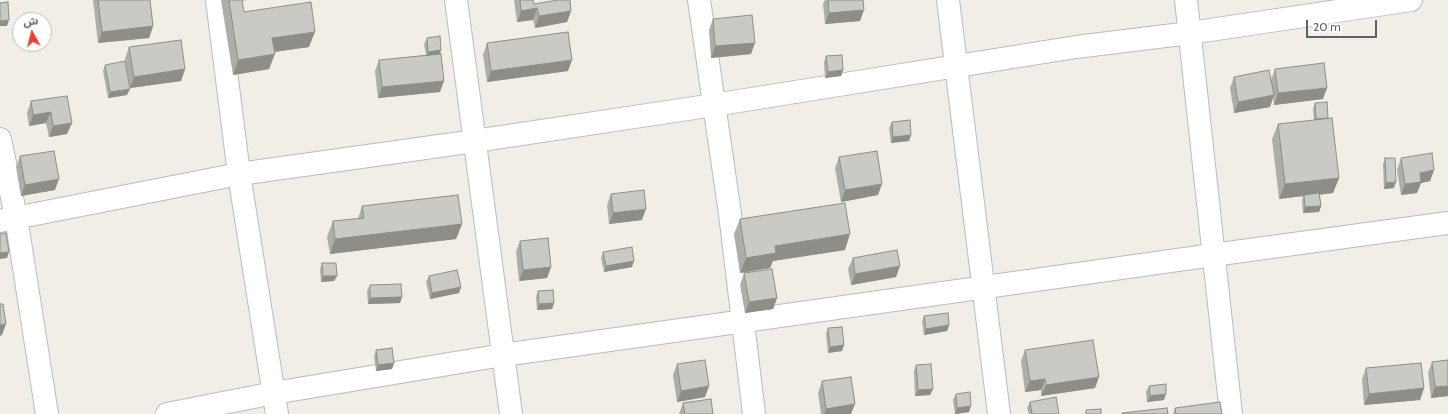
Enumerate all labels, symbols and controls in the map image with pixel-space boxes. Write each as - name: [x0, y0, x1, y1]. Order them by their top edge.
- north arrow: [12, 12, 52, 52]
- scale bar: [1308, 12, 1379, 38]
- text: ش: [22, 13, 39, 29]
- text: 20 m: [1313, 19, 1341, 34]

